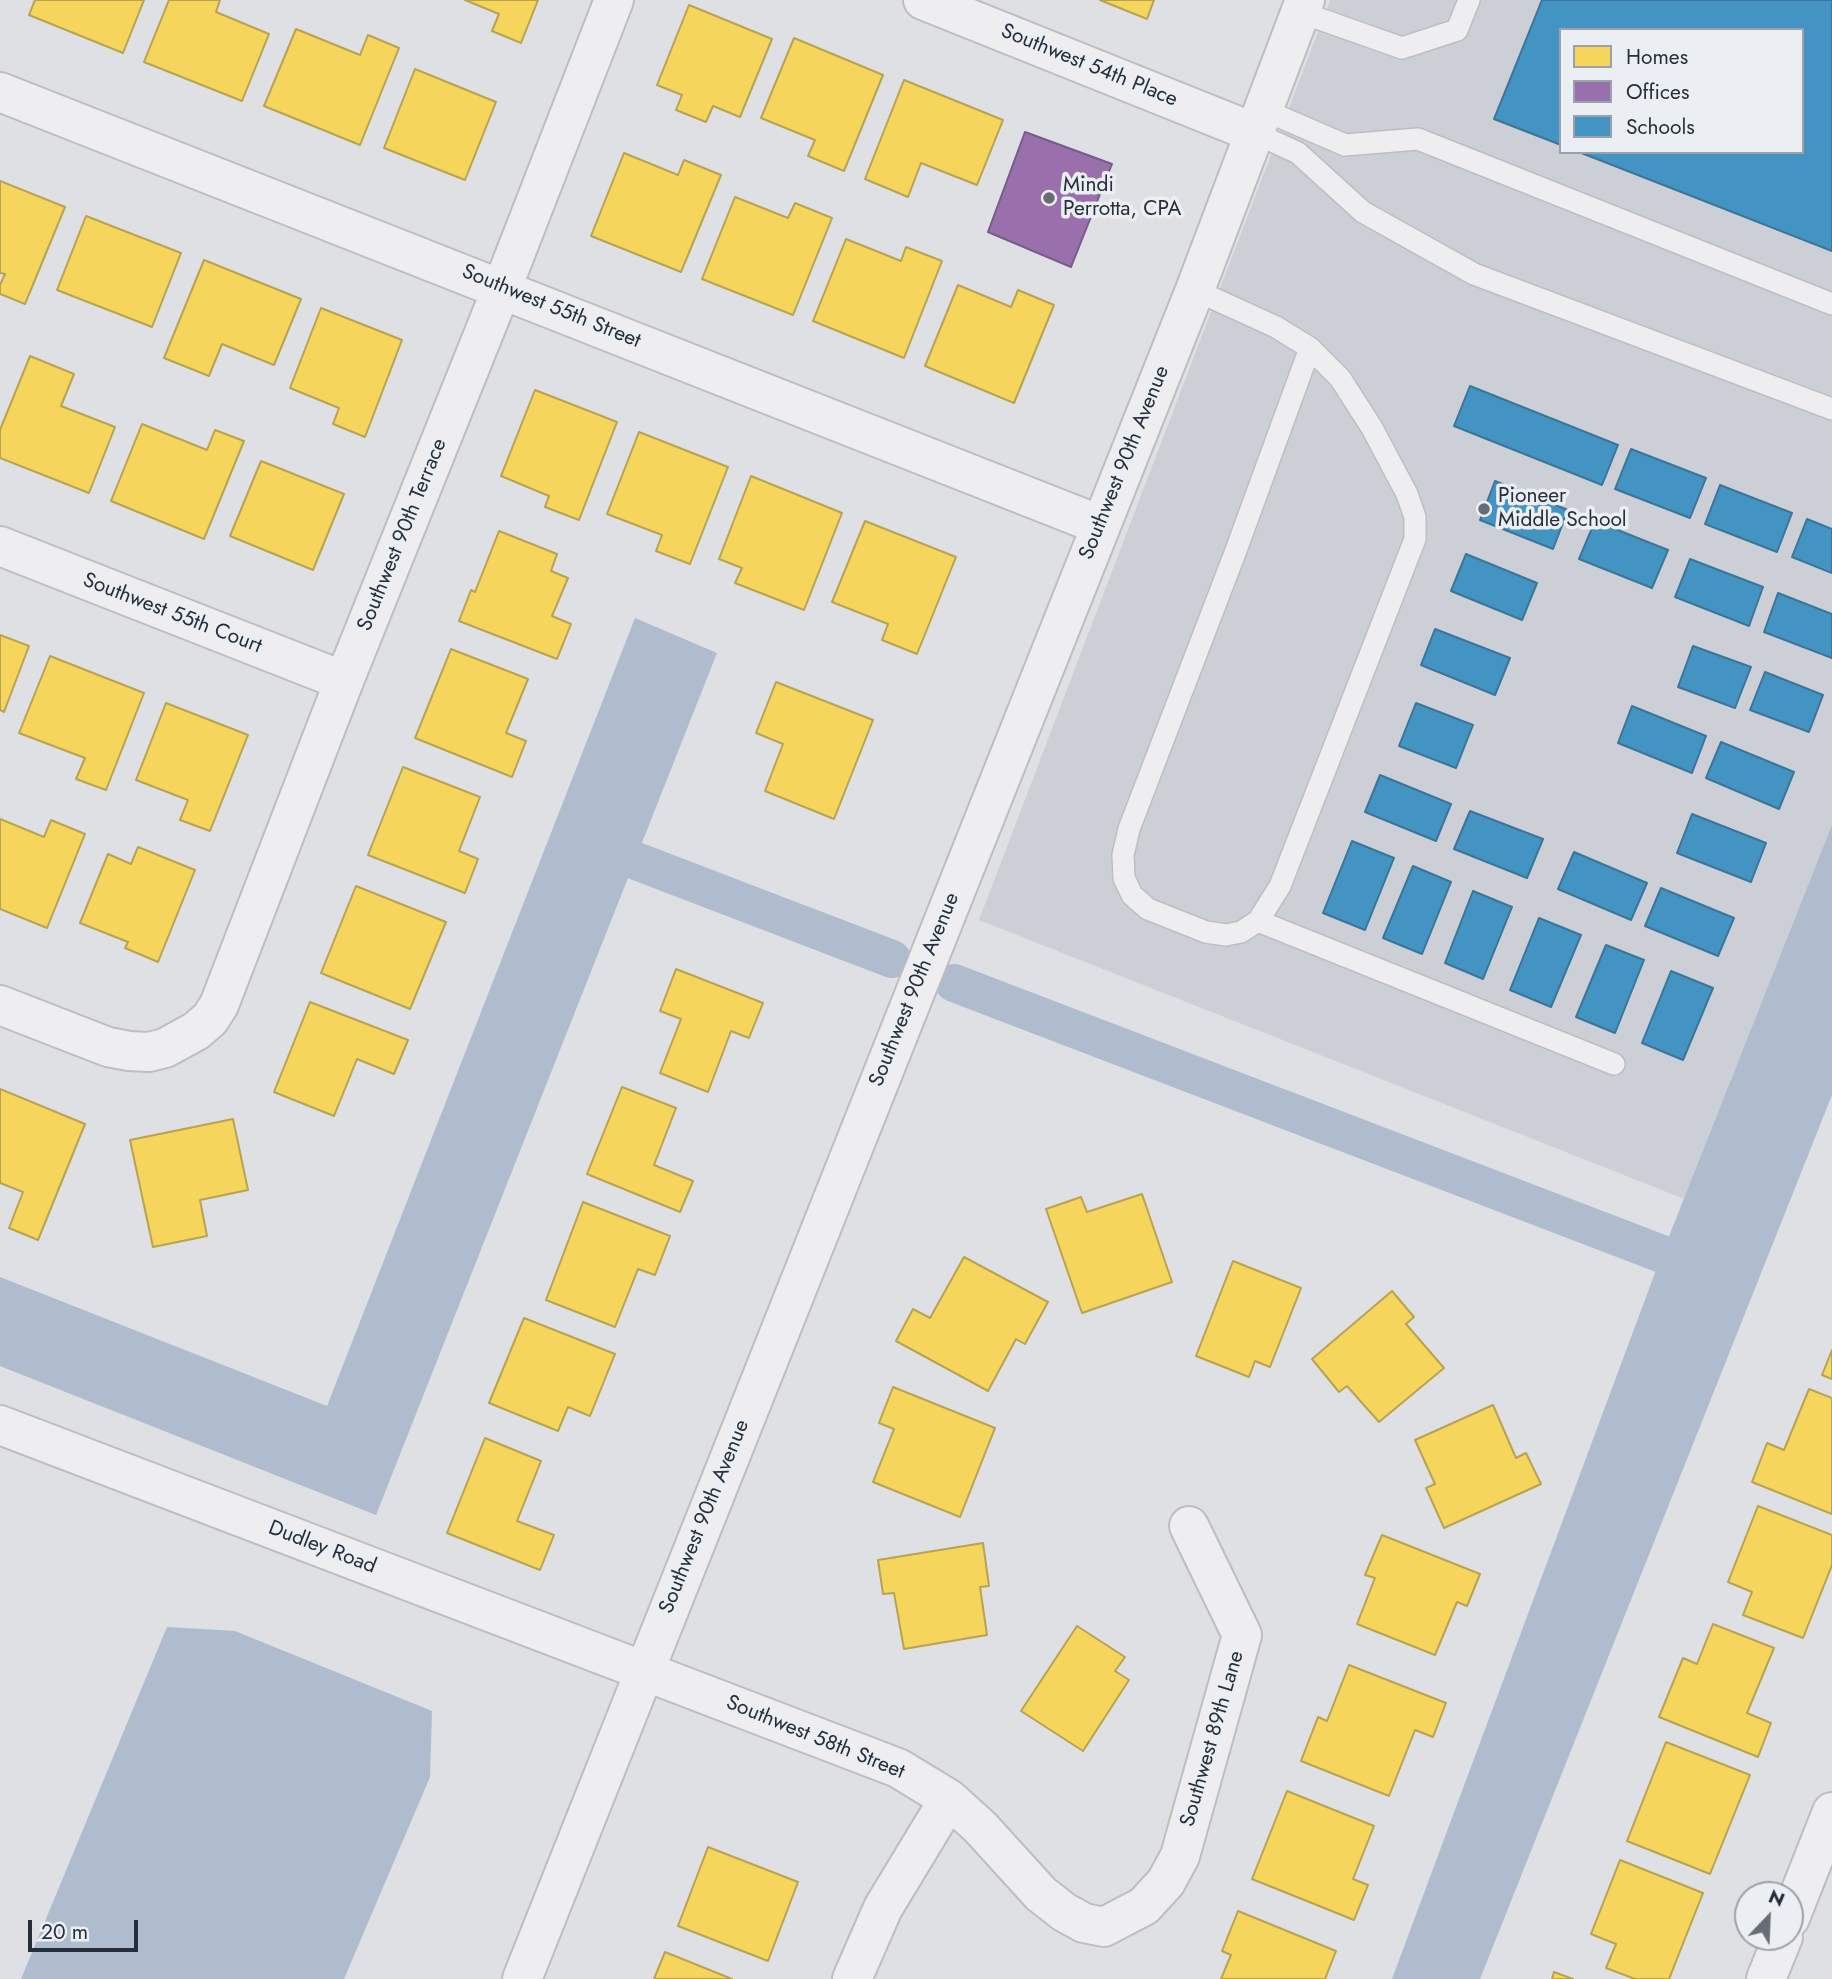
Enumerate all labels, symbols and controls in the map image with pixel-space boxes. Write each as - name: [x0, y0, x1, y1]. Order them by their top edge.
- street label: Southwest 54th Place: [997, 19, 1181, 113]
- legend: [1559, 28, 1804, 154]
- text: Homes: [1626, 42, 1688, 72]
- text: Offices: [1626, 77, 1689, 107]
- text: Schools: [1626, 112, 1695, 142]
- place label: Mindi Perrotta, CPA: [1063, 173, 1181, 223]
- marker: Mindi Perrotta, CPA: [1041, 190, 1057, 206]
- street label: Southwest 55th Street: [458, 260, 644, 354]
- street label: Southwest 90th Avenue: [1075, 362, 1175, 564]
- street label: Southwest 90th Terrace: [353, 435, 453, 635]
- place label: Pioneer Middle School: [1498, 484, 1627, 534]
- marker: Pioneer Middle School: [1476, 501, 1492, 517]
- street label: Southwest 55th Court: [79, 568, 265, 660]
- street label: Southwest 90th Avenue: [865, 889, 965, 1091]
- street label: Southwest 90th Avenue: [655, 1416, 755, 1618]
- street label: Dudley Road: [265, 1516, 379, 1580]
- street label: Southwest 89th Lane: [1176, 1648, 1250, 1830]
- street label: Southwest 58th Street: [722, 1691, 908, 1785]
- north arrow: [1734, 1881, 1804, 1951]
- text: N: [1764, 1883, 1789, 1913]
- scale bar: [32, 1906, 142, 1950]
- text: 20 m: [41, 1917, 88, 1947]

